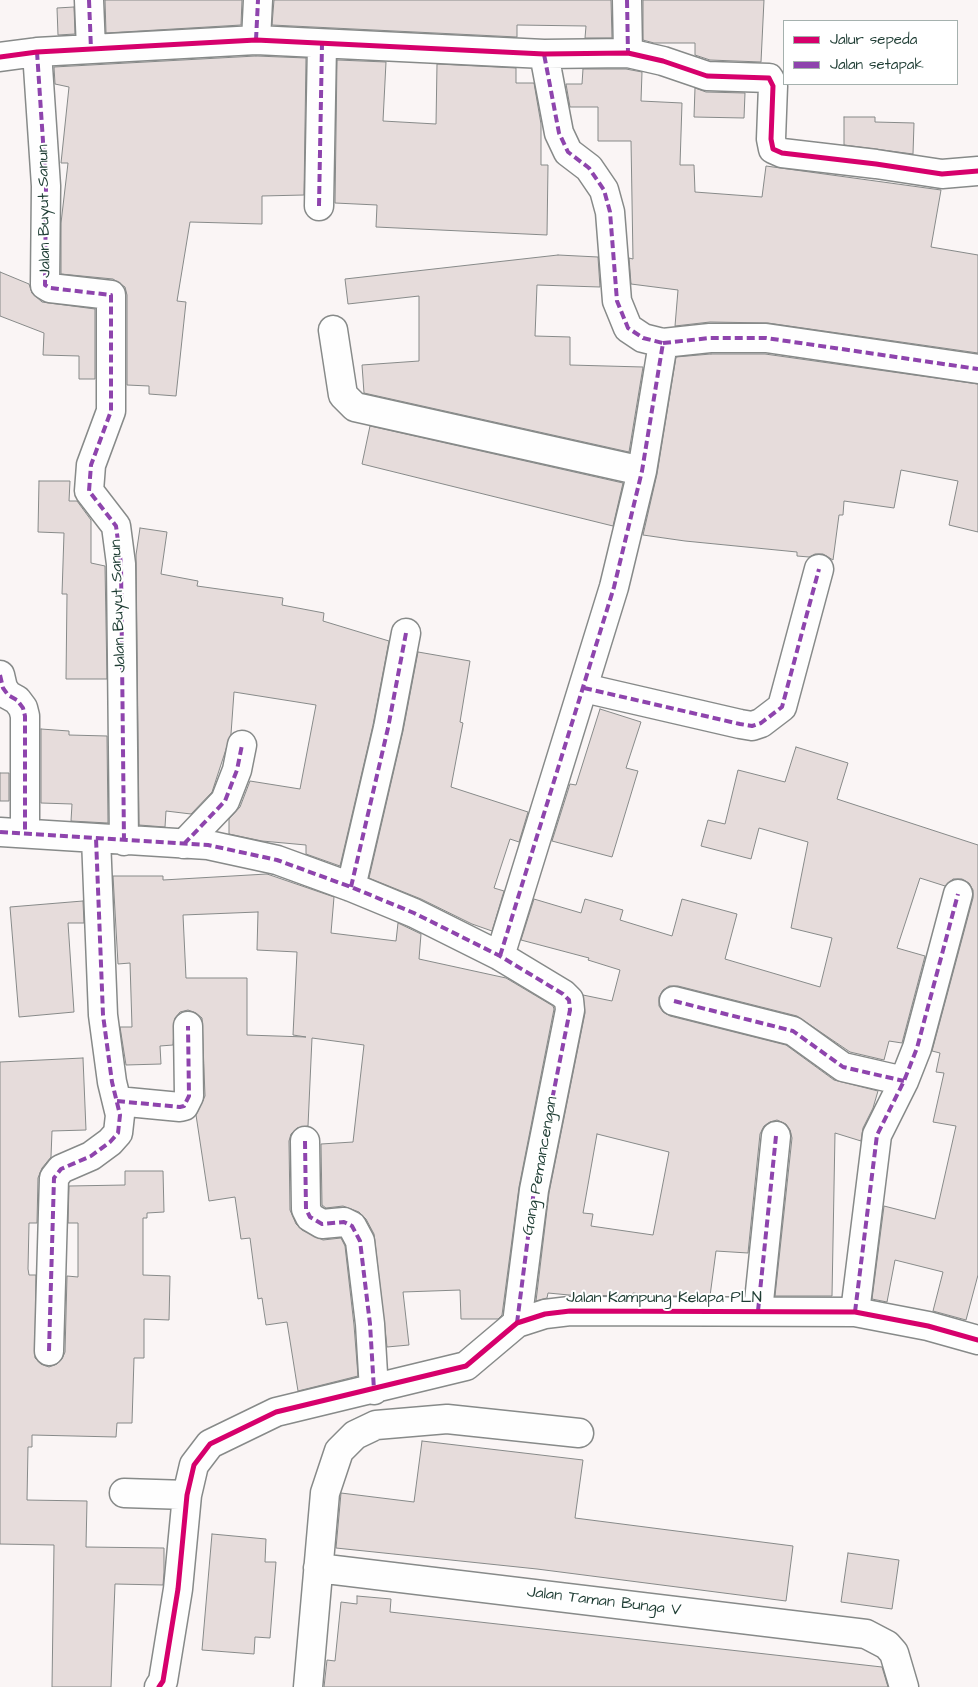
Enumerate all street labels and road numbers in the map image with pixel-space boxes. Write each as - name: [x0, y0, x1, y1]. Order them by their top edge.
- street label: Jalan Buyut Sanun: [34, 144, 56, 278]
- street label: Jalan Buyut Sanun: [107, 539, 131, 673]
- street label: Gang Pemancengan: [519, 1095, 563, 1237]
- street label: Jalan Kampung Kelapa PLN: [566, 1289, 762, 1309]
- street label: Jalan Taman Bunga V: [526, 1583, 682, 1621]

